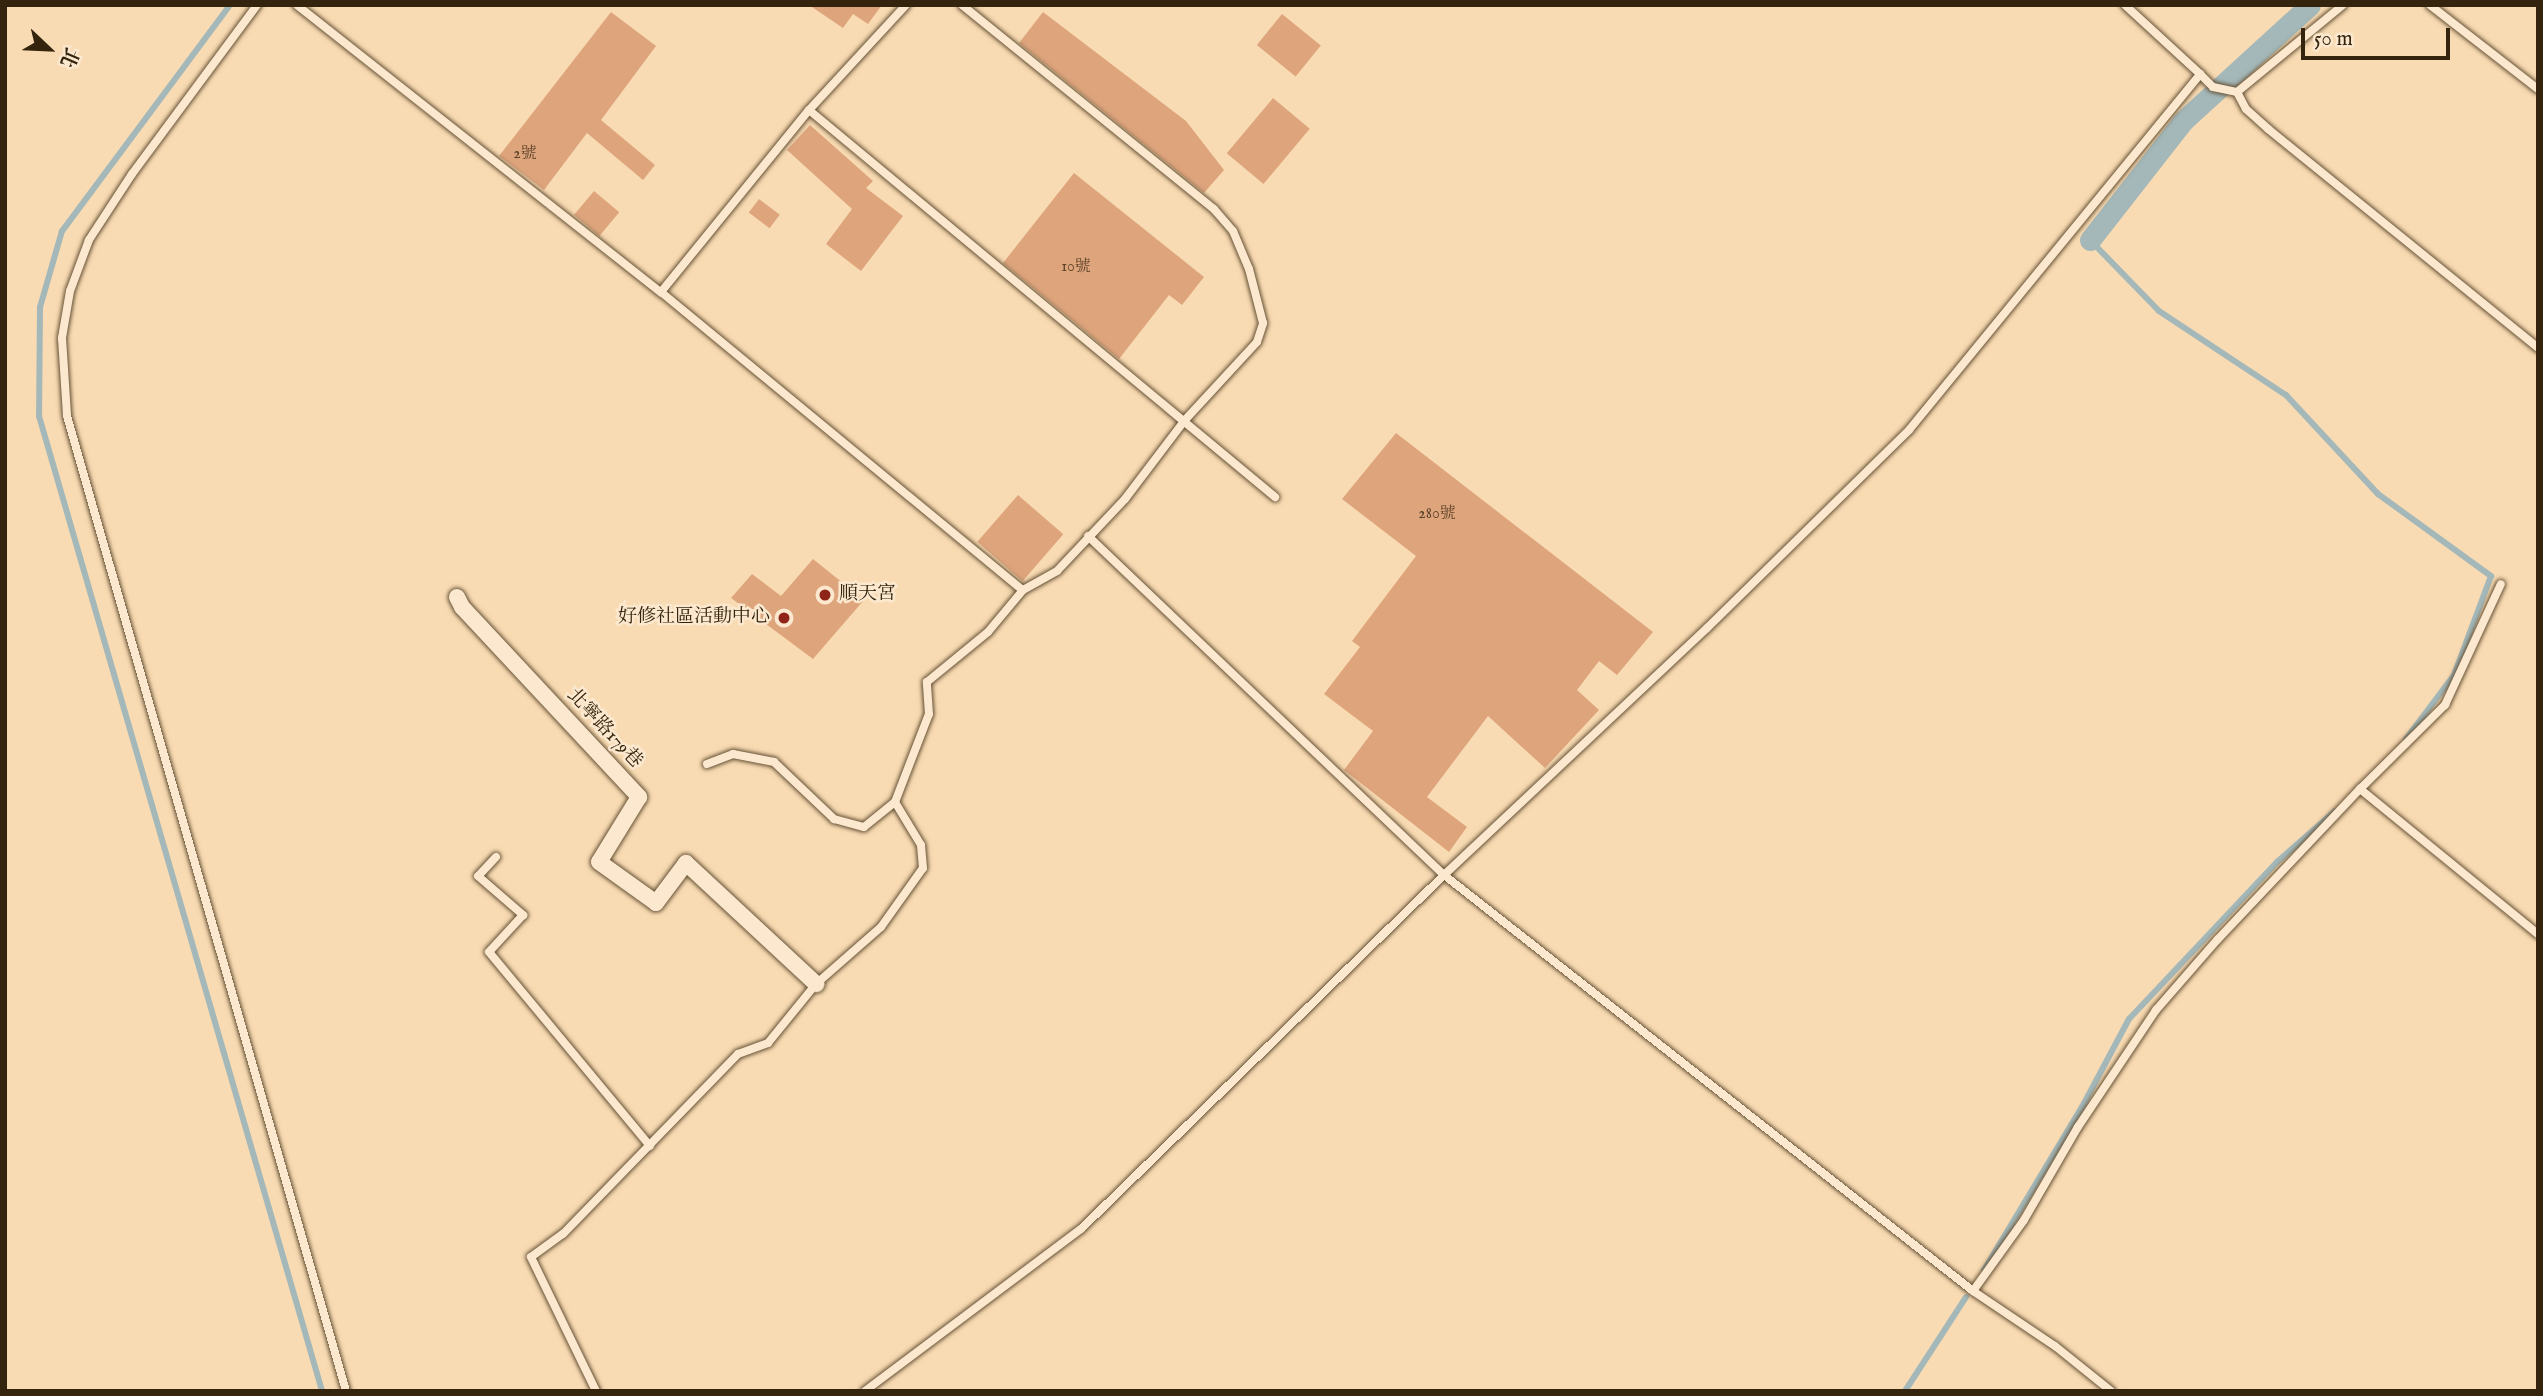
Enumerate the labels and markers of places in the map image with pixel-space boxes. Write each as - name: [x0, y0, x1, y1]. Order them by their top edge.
- place label: 順天宮: [839, 584, 896, 606]
- marker: 順天宮: [817, 587, 833, 603]
- place label: 好修社區活動中心: [618, 607, 770, 629]
- marker: 好修社區活動中心: [776, 610, 792, 626]

